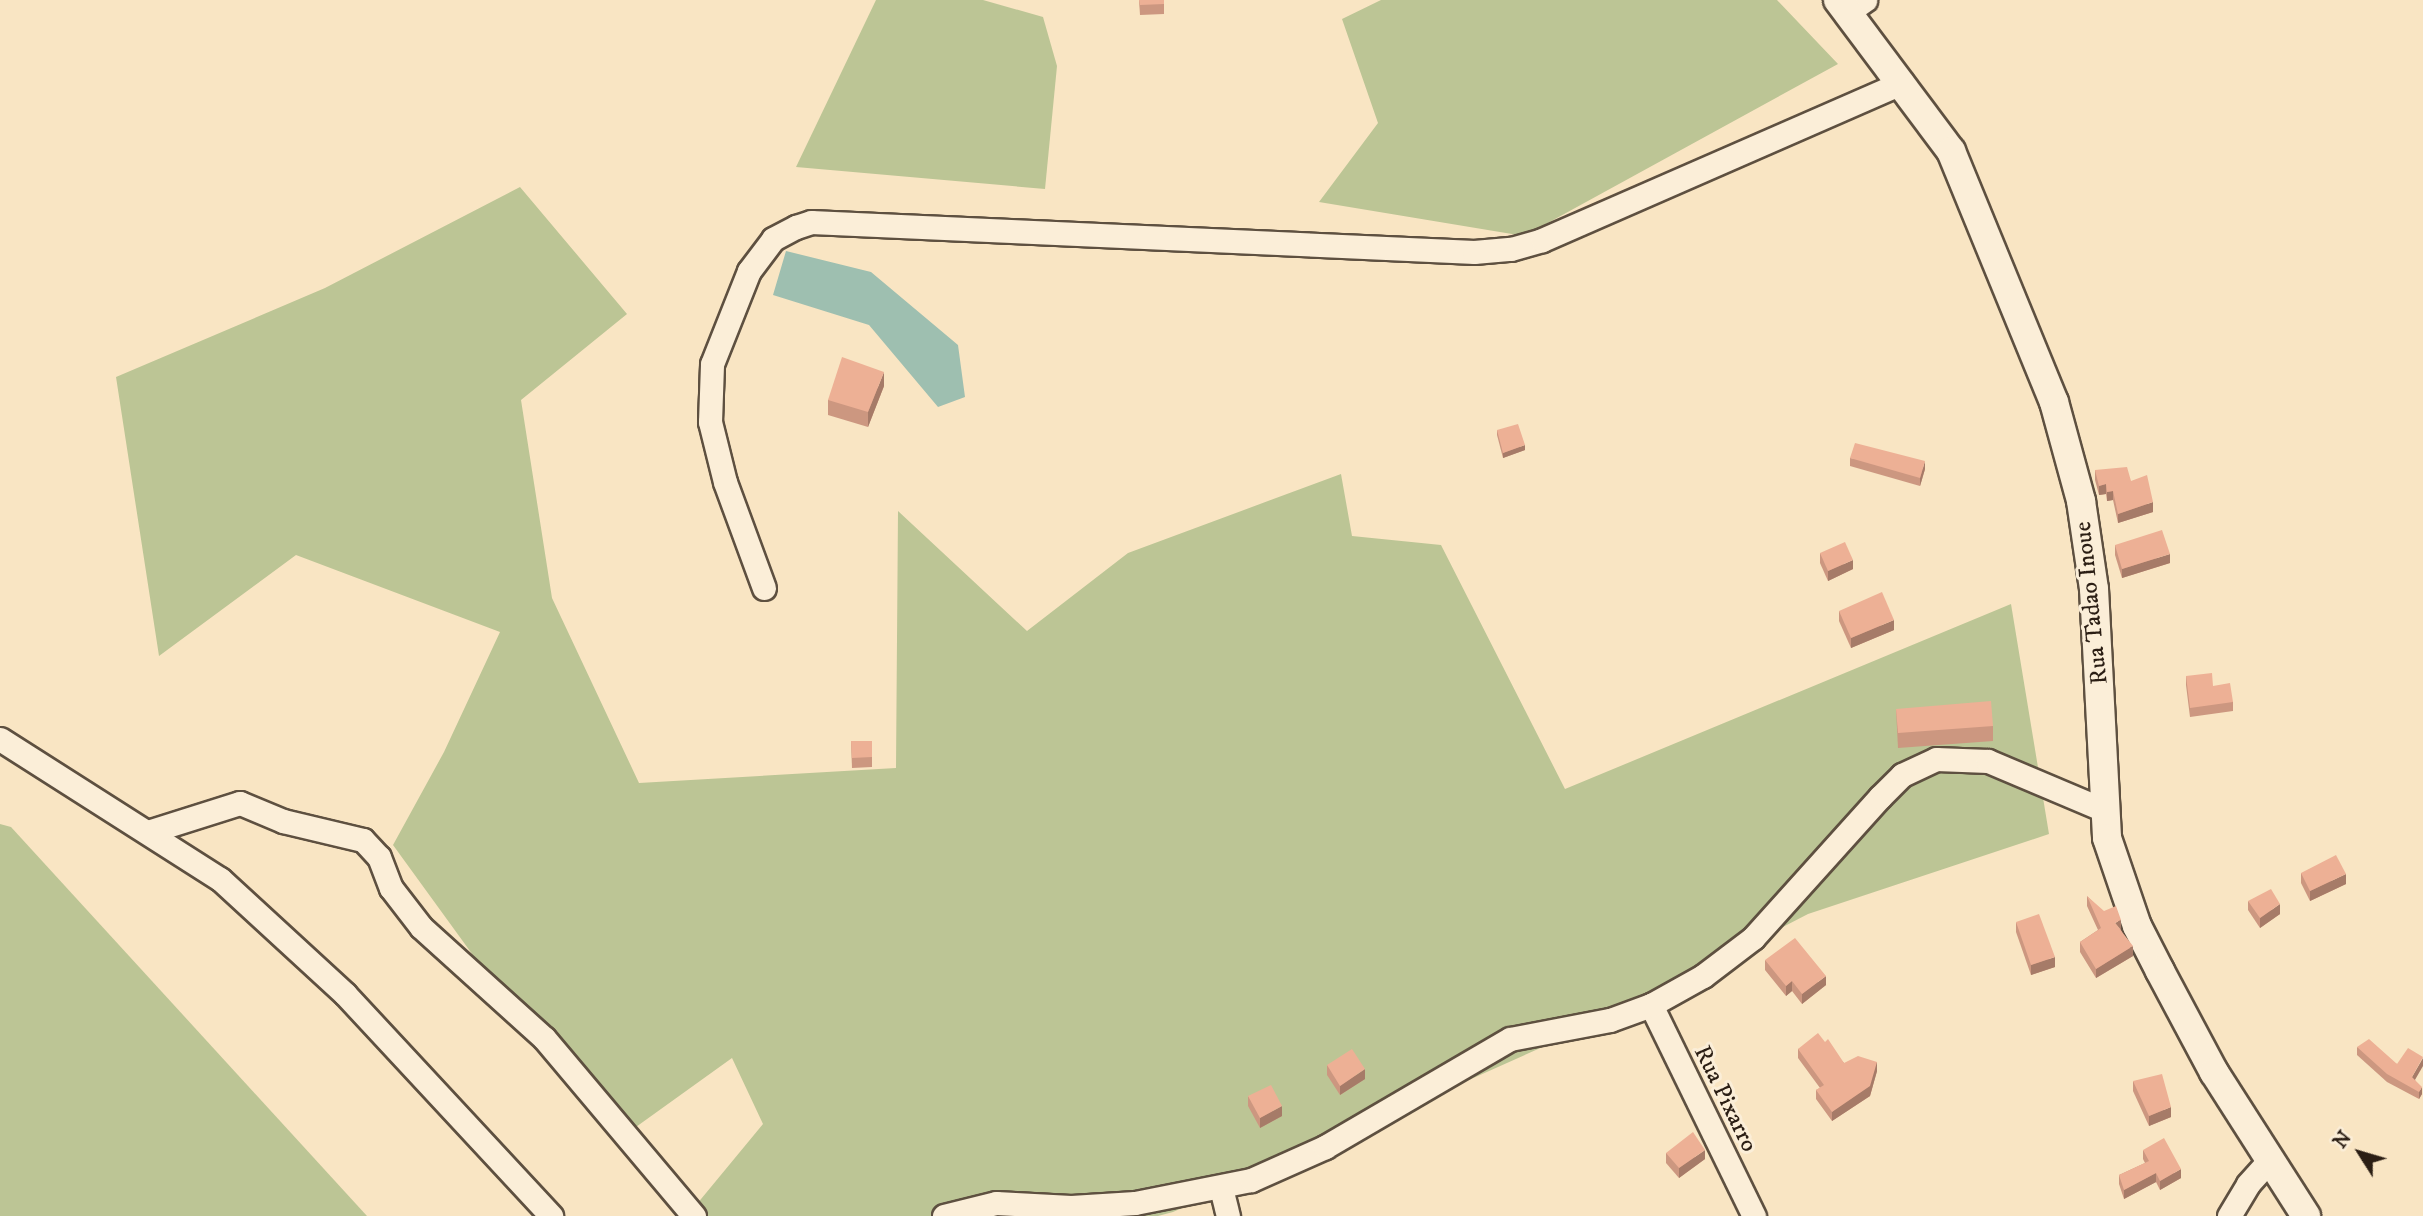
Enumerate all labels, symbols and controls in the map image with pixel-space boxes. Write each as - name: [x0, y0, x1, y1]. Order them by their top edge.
- street label: Rua Tadao Inoue: [2069, 520, 2115, 686]
- street label: Rua Pixarro: [1687, 1041, 1763, 1157]
- north arrow: [2325, 1118, 2395, 1188]
- text: N: [2329, 1127, 2357, 1153]

